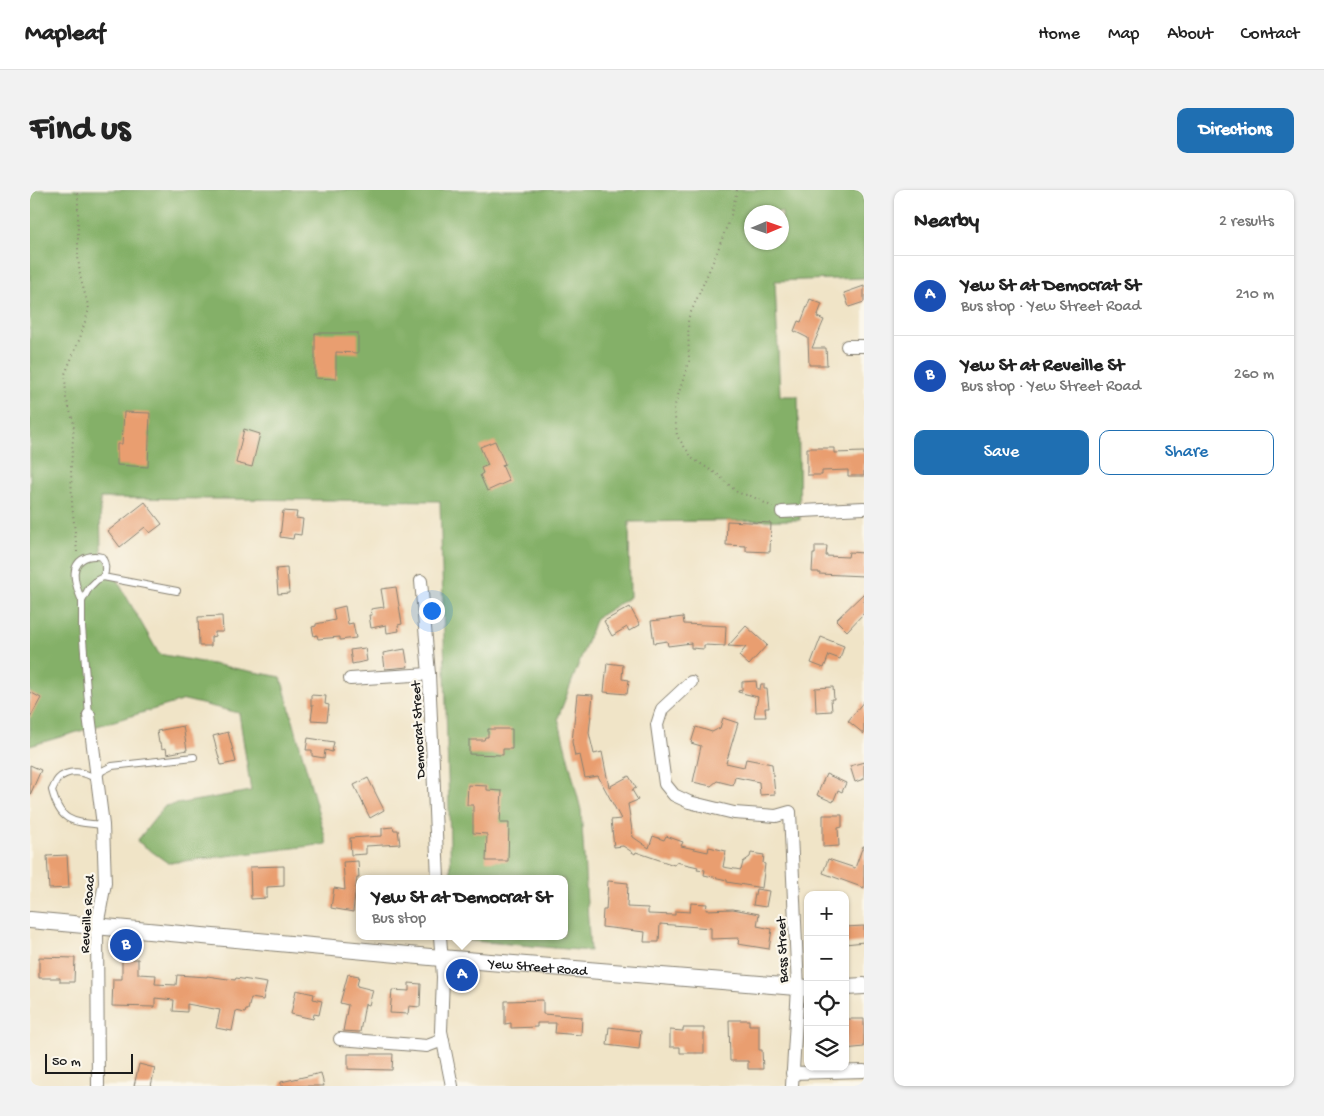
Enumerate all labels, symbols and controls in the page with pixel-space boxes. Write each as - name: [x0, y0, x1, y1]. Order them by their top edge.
- text: Mapleaf: [25, 20, 105, 49]
- text: Home: [1038, 24, 1080, 45]
- text: Map: [1108, 24, 1139, 45]
- text: About: [1167, 24, 1213, 45]
- text: Contact: [1241, 24, 1299, 45]
- button: Directions: [1177, 108, 1294, 153]
- text: Find us: [30, 110, 130, 151]
- north arrow: [744, 205, 789, 250]
- text: Nearby: [914, 210, 979, 235]
- text: 2 results: [1219, 213, 1274, 232]
- text: Yew St at Democrat St: [961, 275, 1141, 298]
- text: A: [925, 286, 935, 305]
- text: 210 m: [1235, 286, 1274, 305]
- text: Bus stop · Yew Street Road: [961, 298, 1141, 317]
- text: Yew St at Reveille St: [961, 355, 1124, 378]
- text: B: [926, 366, 934, 385]
- text: 260 m: [1234, 366, 1274, 385]
- text: Bus stop · Yew Street Road: [961, 378, 1141, 397]
- button: Save: [914, 430, 1089, 475]
- button: Share: [1099, 430, 1274, 475]
- your location: [419, 598, 445, 624]
- street label: Democrat Street: [408, 680, 431, 780]
- street label: Reveille Road: [77, 873, 100, 954]
- popup: [356, 875, 568, 940]
- text: Yew St at Democrat St: [372, 887, 552, 910]
- map controls: [804, 891, 849, 1071]
- button: +: [804, 891, 849, 936]
- text: Bus stop: [372, 910, 426, 929]
- street label: Bass Street: [774, 915, 793, 984]
- pin: B: [110, 926, 142, 964]
- button: −: [804, 936, 849, 981]
- pin: A: [446, 956, 478, 994]
- street label: Yew Street Road: [486, 956, 590, 981]
- button: locate: [804, 981, 849, 1026]
- button: layers: [804, 1026, 849, 1071]
- scale bar: [45, 1051, 132, 1074]
- text: 50 m: [52, 1054, 81, 1071]

